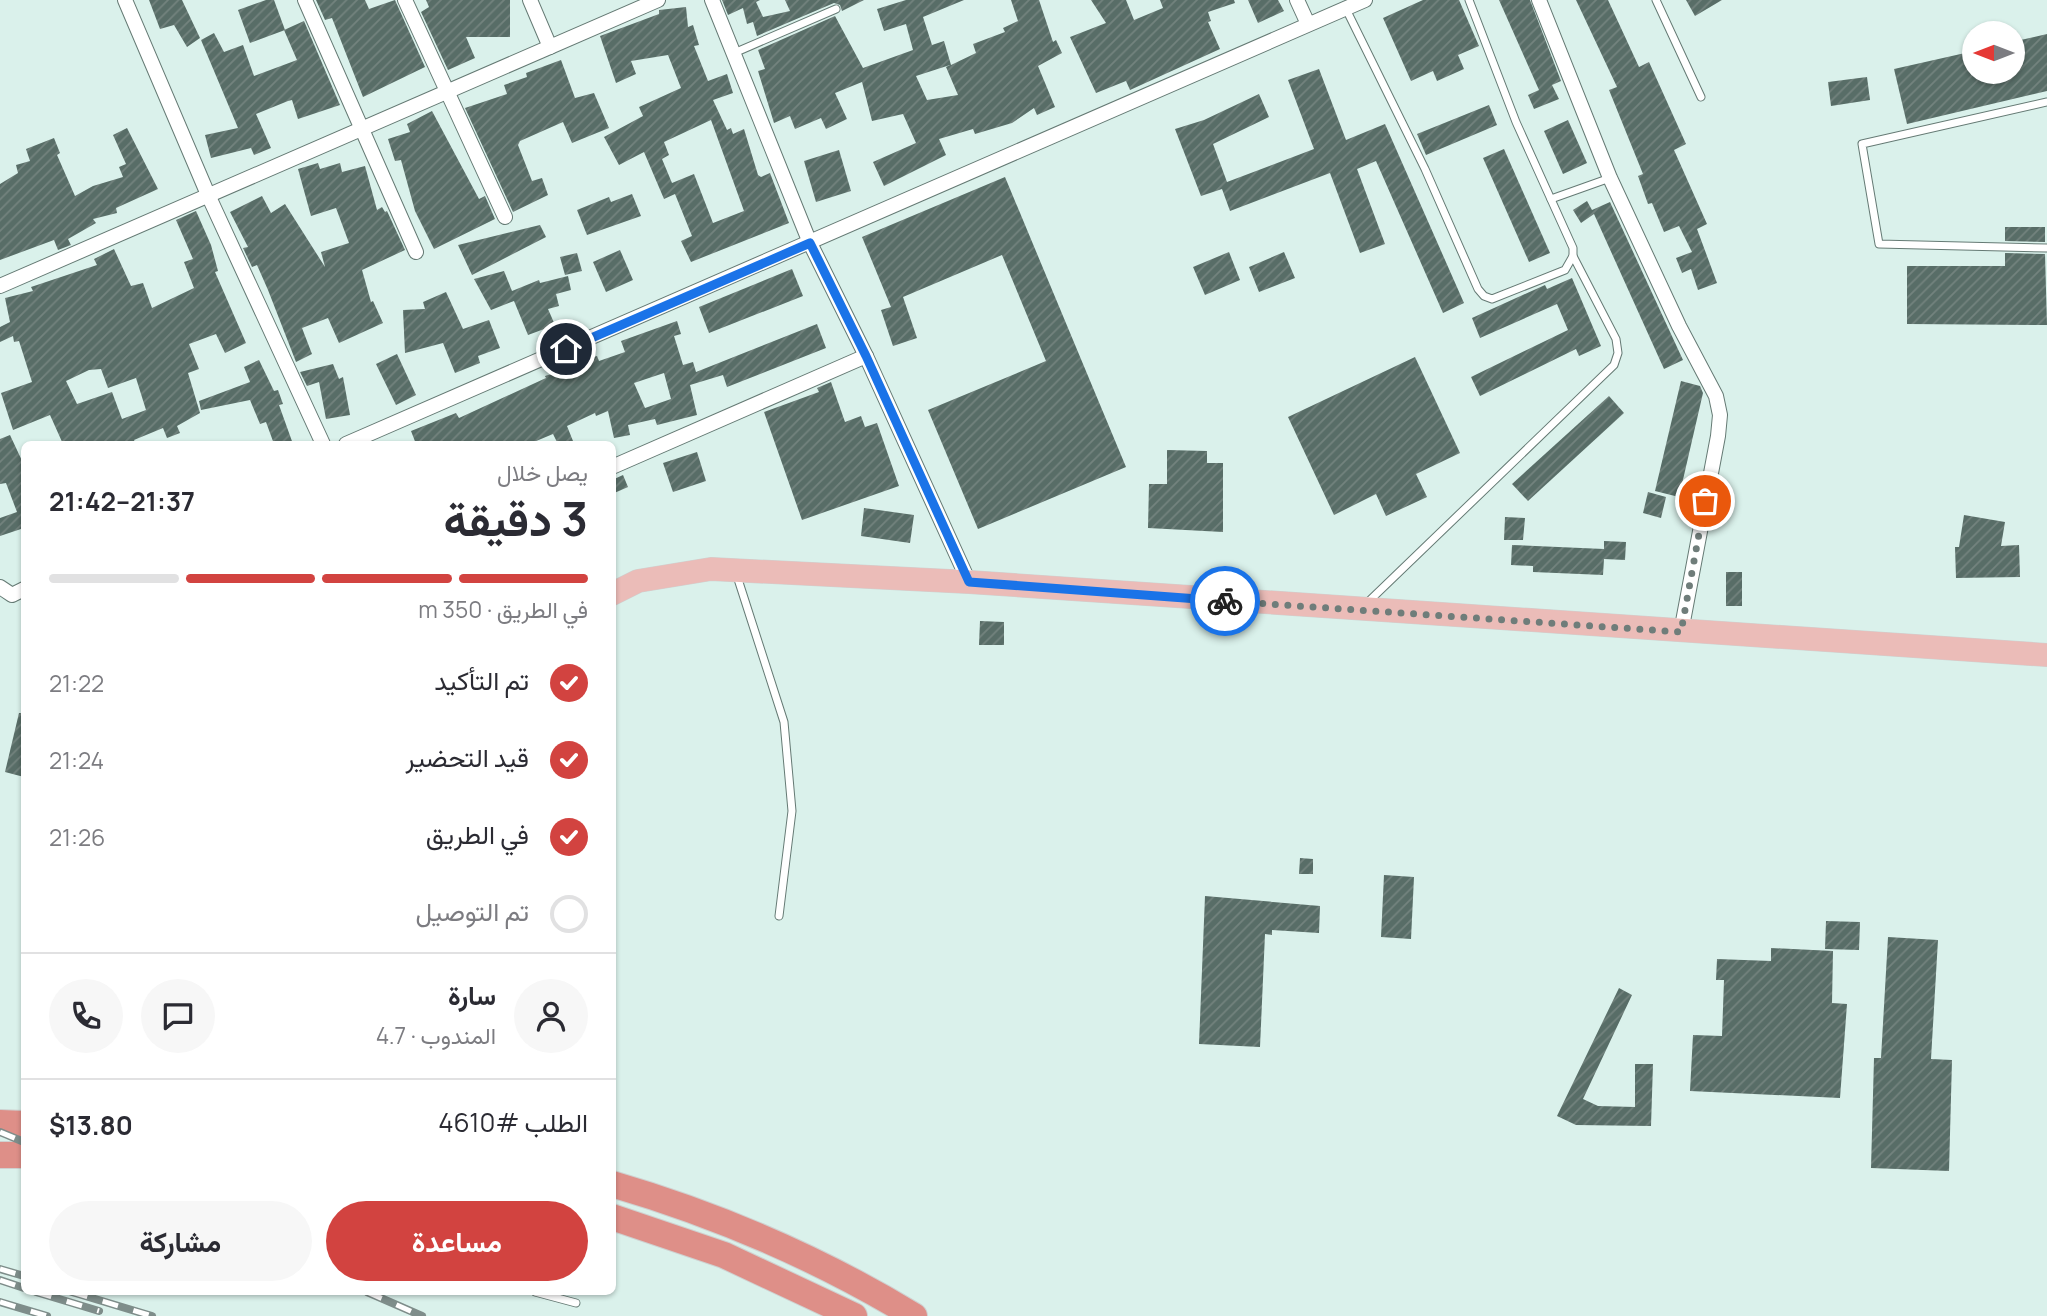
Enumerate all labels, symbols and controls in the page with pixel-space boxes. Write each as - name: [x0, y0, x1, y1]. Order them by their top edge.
- north arrow: [1962, 21, 2025, 84]
- map controls: [1962, 21, 2025, 84]
- pin: [536, 319, 596, 379]
- icon: home: [547, 330, 585, 368]
- text: يصل خلال: [497, 456, 588, 488]
- pin: [1675, 471, 1735, 531]
- icon: bag: [1686, 482, 1724, 520]
- text: 21:37–21:42: [49, 483, 195, 519]
- text: 3 دقيقة: [444, 487, 588, 550]
- courier: [1190, 566, 1260, 636]
- icon: bike: [1206, 582, 1244, 620]
- text: في الطريق · 350 m: [418, 593, 588, 625]
- text: تم التأكيد: [434, 662, 529, 698]
- icon: check: [550, 664, 588, 702]
- text: 21:22: [49, 667, 104, 699]
- text: قيد التحضير: [405, 739, 529, 775]
- icon: check: [550, 741, 588, 779]
- text: 21:24: [49, 744, 104, 776]
- text: في الطريق: [426, 816, 529, 852]
- icon: check: [550, 818, 588, 856]
- text: 21:26: [49, 821, 105, 853]
- text: تم التوصيل: [415, 893, 529, 929]
- text: سارة: [448, 977, 496, 1013]
- button: phone: [49, 979, 123, 1053]
- button: chat: [141, 979, 215, 1053]
- button: person: [514, 979, 588, 1053]
- text: المندوب · 4.7: [376, 1019, 496, 1051]
- text: الطلب #4610: [438, 1104, 588, 1140]
- text: $13.80: [49, 1107, 133, 1143]
- button: مشاركة: [49, 1201, 312, 1281]
- button: مساعدة: [326, 1201, 588, 1281]

